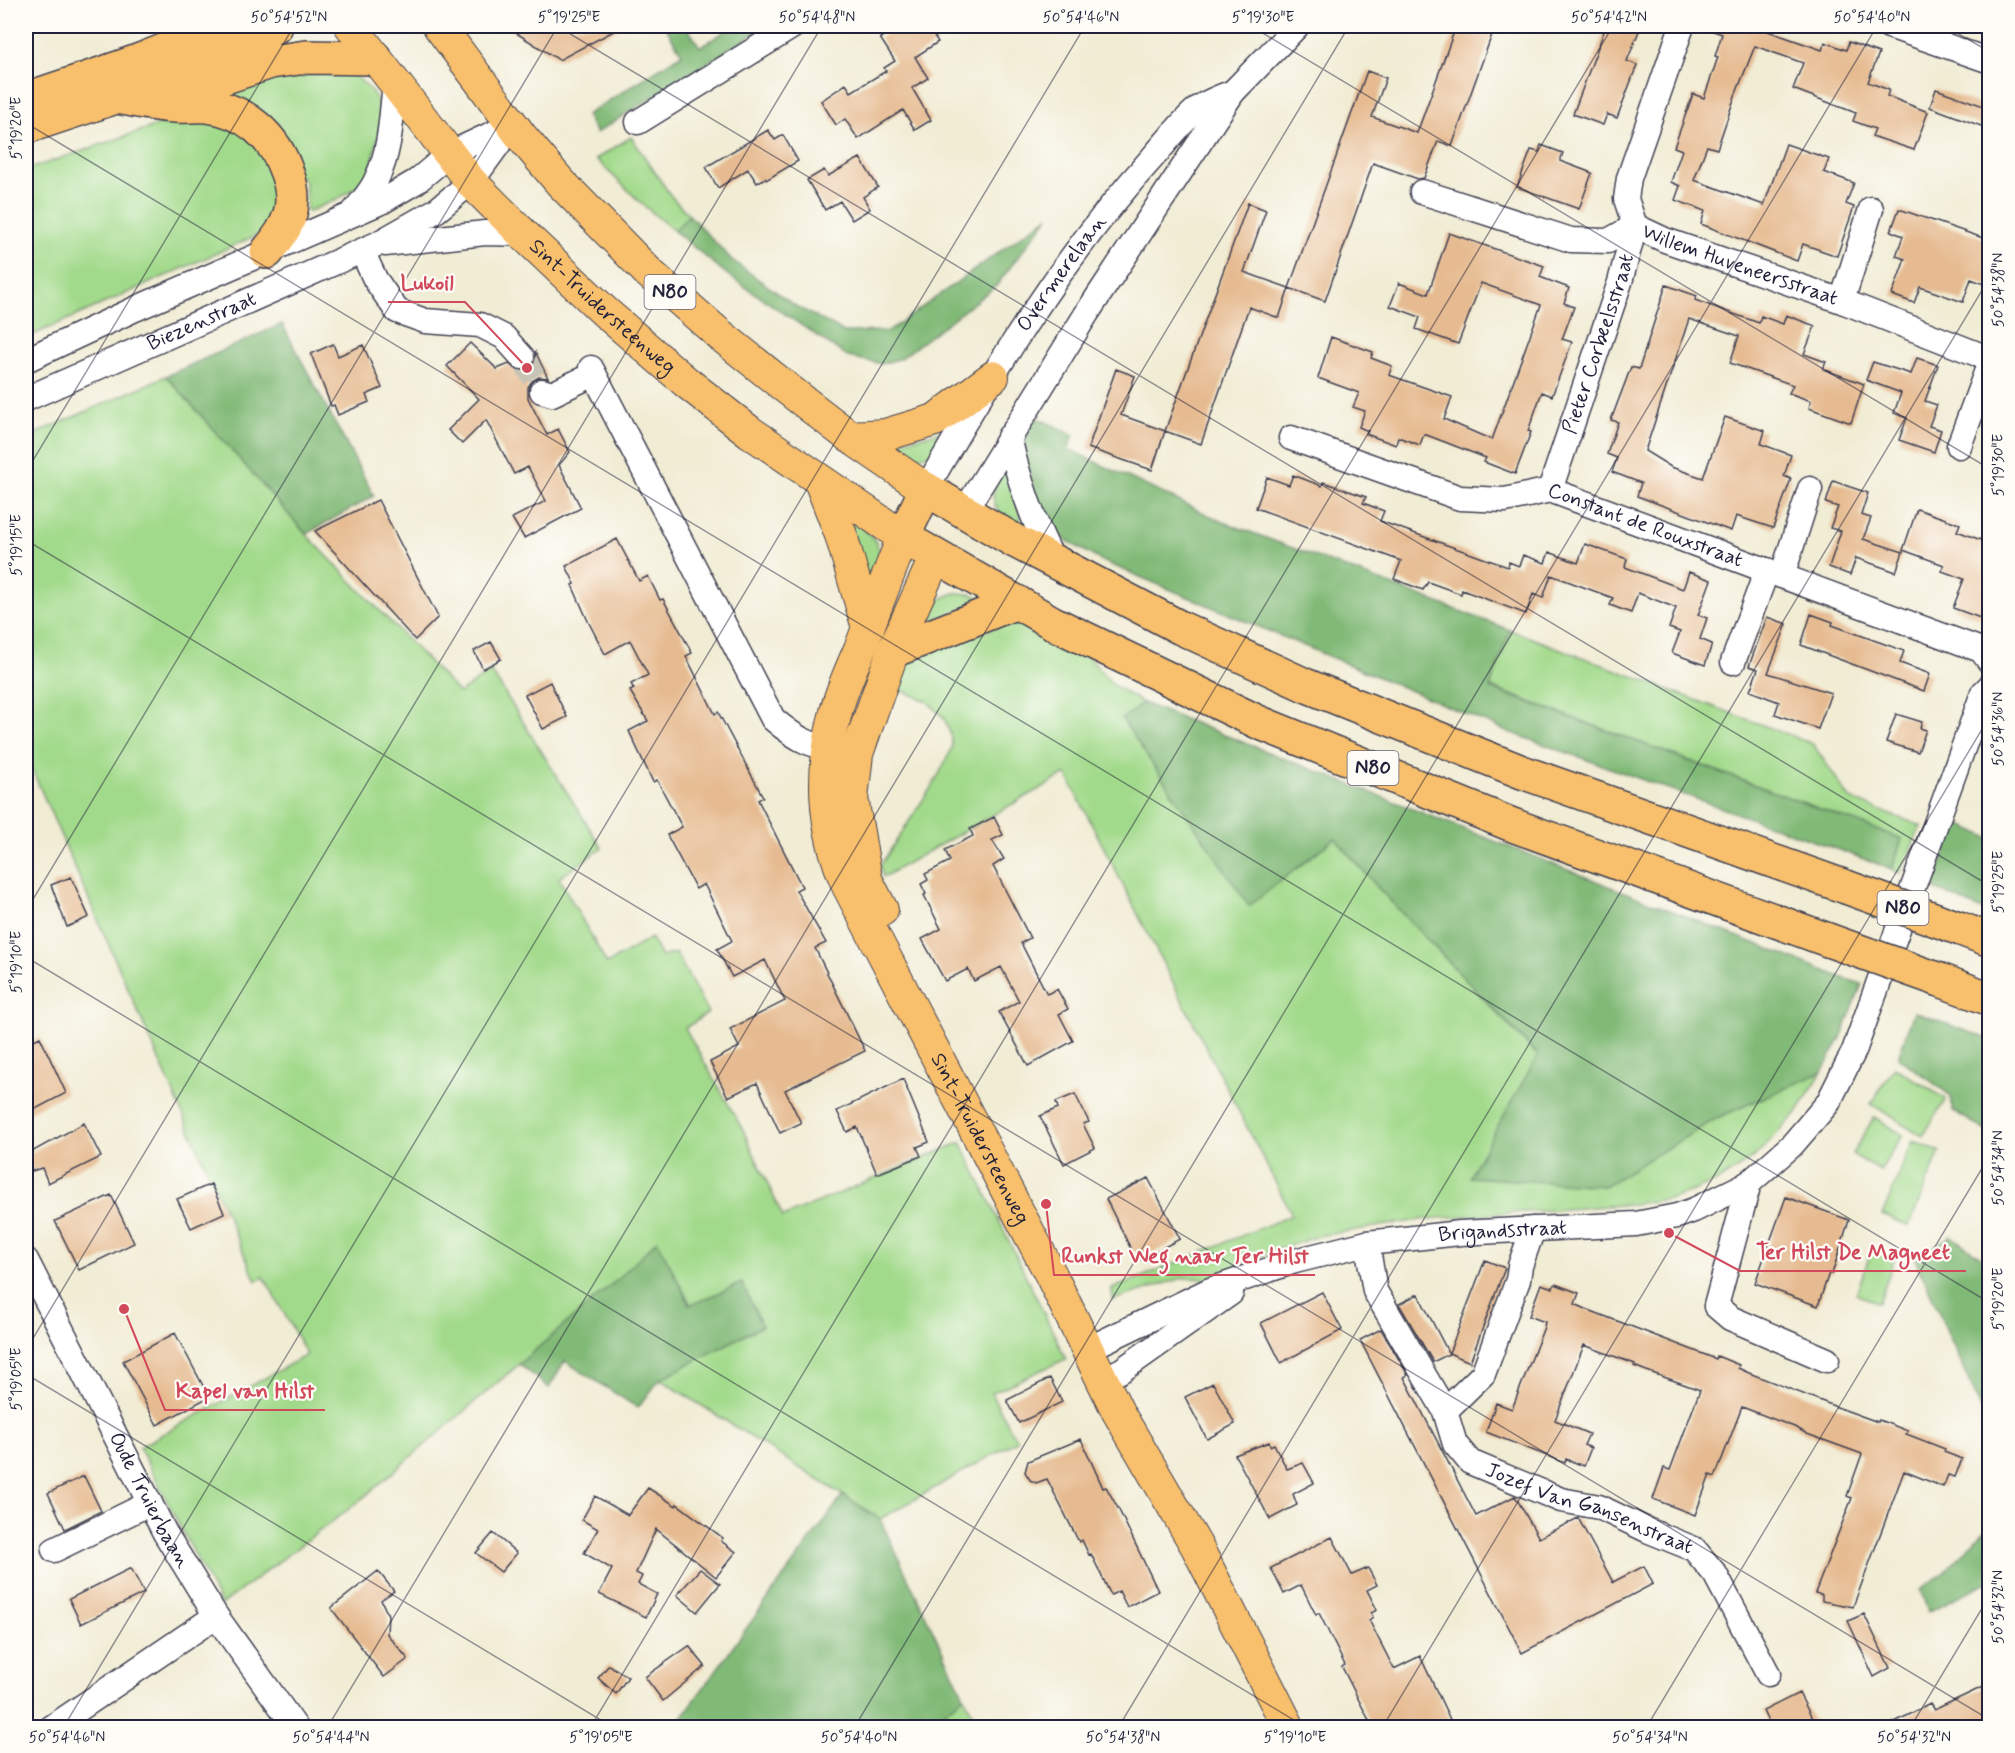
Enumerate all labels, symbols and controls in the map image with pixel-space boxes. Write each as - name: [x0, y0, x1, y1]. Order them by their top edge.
- text: 50°54'52"N: [251, 8, 327, 28]
- text: 5°19'25"E: [538, 8, 600, 28]
- text: 50°54'48"N: [779, 8, 855, 28]
- text: 50°54'46"N: [1043, 8, 1119, 28]
- text: 5°19'30"E: [1232, 8, 1294, 28]
- text: 50°54'42"N: [1571, 8, 1647, 28]
- text: 50°54'40"N: [1834, 8, 1910, 28]
- text: 5°19'20"E: [7, 96, 27, 160]
- street label: Overmerelaan: [1010, 208, 1113, 337]
- street label: Willem Huveneersstraat: [1637, 217, 1842, 313]
- street label: Sint-Truidersteenweg: [523, 233, 682, 382]
- street label: Pieter Corbeelsstraat: [1556, 251, 1641, 438]
- text: 50°54'38"N: [1989, 253, 2009, 327]
- callout: Lukoil: [388, 262, 465, 302]
- text: Lukoil: [400, 270, 454, 298]
- road number: N80: [644, 275, 696, 309]
- street label: Biezenstraat: [143, 285, 261, 358]
- text: 5°19'30"E: [1989, 434, 2009, 496]
- street label: Constant de Rouxstraat: [1544, 476, 1747, 574]
- text: 5°19'15"E: [7, 514, 27, 576]
- text: 50°54'36"N: [1989, 692, 2009, 766]
- road number: N80: [1348, 751, 1398, 785]
- text: 5°19'25"E: [1989, 851, 2009, 913]
- road number: N80: [1878, 891, 1928, 925]
- text: 5°19'10"E: [7, 931, 27, 993]
- street label: Sint-Truidersteenweg: [924, 1048, 1036, 1230]
- text: 50°54'34"N: [1989, 1130, 2009, 1206]
- street label: Brigandsstraat: [1437, 1214, 1568, 1249]
- callout: Ter Hilst De Magneet: [1740, 1231, 1966, 1271]
- callout: Runkst Weg naar Ter Hilst: [1054, 1235, 1315, 1275]
- text: Ter Hilst De Magneet: [1756, 1239, 1950, 1270]
- text: Runkst Weg naar Ter Hilst: [1061, 1243, 1310, 1275]
- text: 5°19'20"E: [1989, 1267, 2009, 1331]
- text: 5°19'05"E: [7, 1347, 27, 1411]
- callout: Kapel van Hilst: [165, 1370, 325, 1410]
- text: Kapel van Hilst: [176, 1378, 315, 1406]
- street label: Oude Truierbaan: [102, 1427, 197, 1574]
- street label: Jozef Van Gansenstraat: [1481, 1456, 1697, 1561]
- text: 50°54'32"N: [1989, 1570, 2009, 1644]
- text: 50°54'46"N: [29, 1728, 105, 1748]
- text: 50°54'44"N: [292, 1728, 370, 1748]
- text: 5°19'05"E: [569, 1728, 633, 1748]
- text: 50°54'40"N: [821, 1728, 897, 1748]
- text: 50°54'38"N: [1086, 1728, 1160, 1748]
- text: 5°19'10"E: [1264, 1728, 1326, 1748]
- text: 50°54'34"N: [1612, 1728, 1688, 1748]
- text: 50°54'32"N: [1877, 1728, 1951, 1748]

